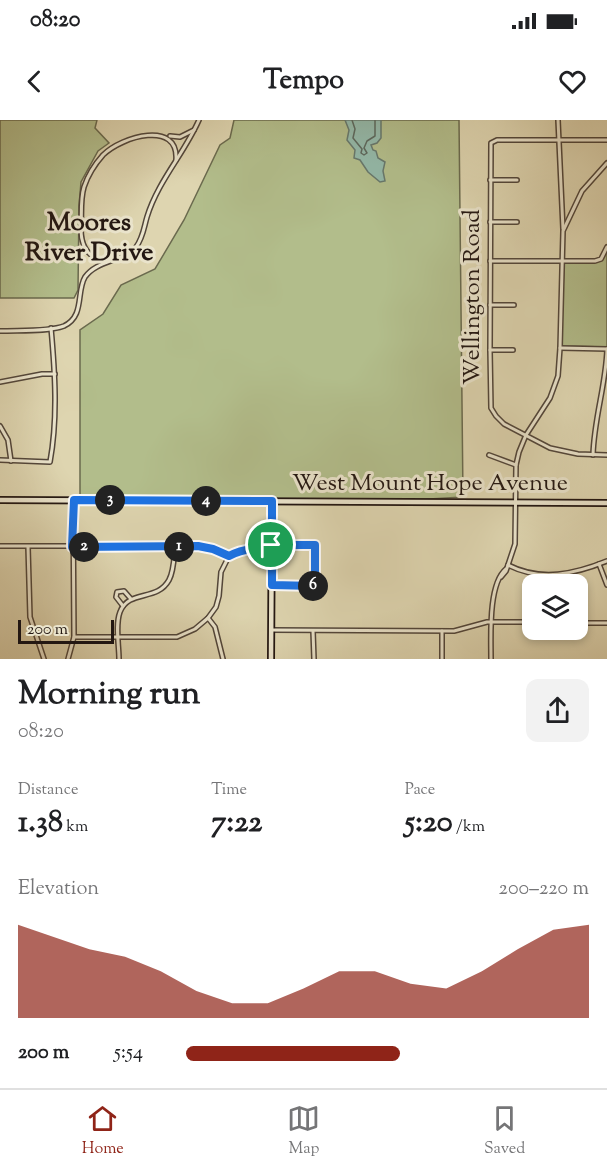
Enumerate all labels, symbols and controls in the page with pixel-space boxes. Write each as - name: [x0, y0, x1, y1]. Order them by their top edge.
- text: 08:20: [30, 5, 80, 37]
- text: Tempo: [263, 62, 344, 101]
- icon: back: [18, 65, 51, 98]
- icon: heart: [556, 65, 589, 98]
- district label: Moores River Drive: [25, 205, 153, 272]
- street label: Wellington Road: [456, 209, 490, 385]
- street label: West Mount Hope Avenue: [292, 467, 568, 501]
- pin: 3: [95, 485, 125, 515]
- pin: 4: [191, 486, 221, 516]
- text: 3: [107, 488, 113, 511]
- text: 4: [202, 489, 210, 512]
- pin: [245, 519, 296, 570]
- icon: arrive: [254, 528, 287, 561]
- pin: 2: [69, 532, 99, 562]
- pin: 1: [164, 532, 194, 562]
- text: 2: [80, 535, 88, 558]
- text: 1: [176, 535, 182, 558]
- pin: 6: [298, 571, 328, 601]
- text: 6: [309, 574, 317, 597]
- map controls: [522, 574, 588, 640]
- button: layers: [522, 574, 588, 640]
- scale bar: [18, 617, 114, 644]
- text: 200 m: [27, 619, 68, 642]
- text: Morning run: [18, 671, 200, 719]
- button: share: [526, 679, 589, 742]
- text: 08:20: [18, 718, 64, 747]
- text: Distance: [18, 779, 78, 802]
- text: Time: [211, 779, 247, 802]
- text: Pace: [405, 779, 435, 802]
- text: 1.38: [18, 802, 63, 845]
- text: 7:22: [211, 802, 262, 845]
- text: 5:20: [405, 802, 453, 845]
- text: km: [63, 816, 88, 839]
- text: /km: [453, 816, 485, 839]
- text: Elevation: [18, 875, 99, 904]
- text: 200–220 m: [499, 875, 589, 904]
- text: 200 m: [18, 1039, 69, 1068]
- text: 5:54: [114, 1039, 143, 1068]
- tab: Home: [82, 1102, 124, 1161]
- tab: Map: [287, 1102, 320, 1161]
- tab: Saved: [484, 1102, 525, 1161]

